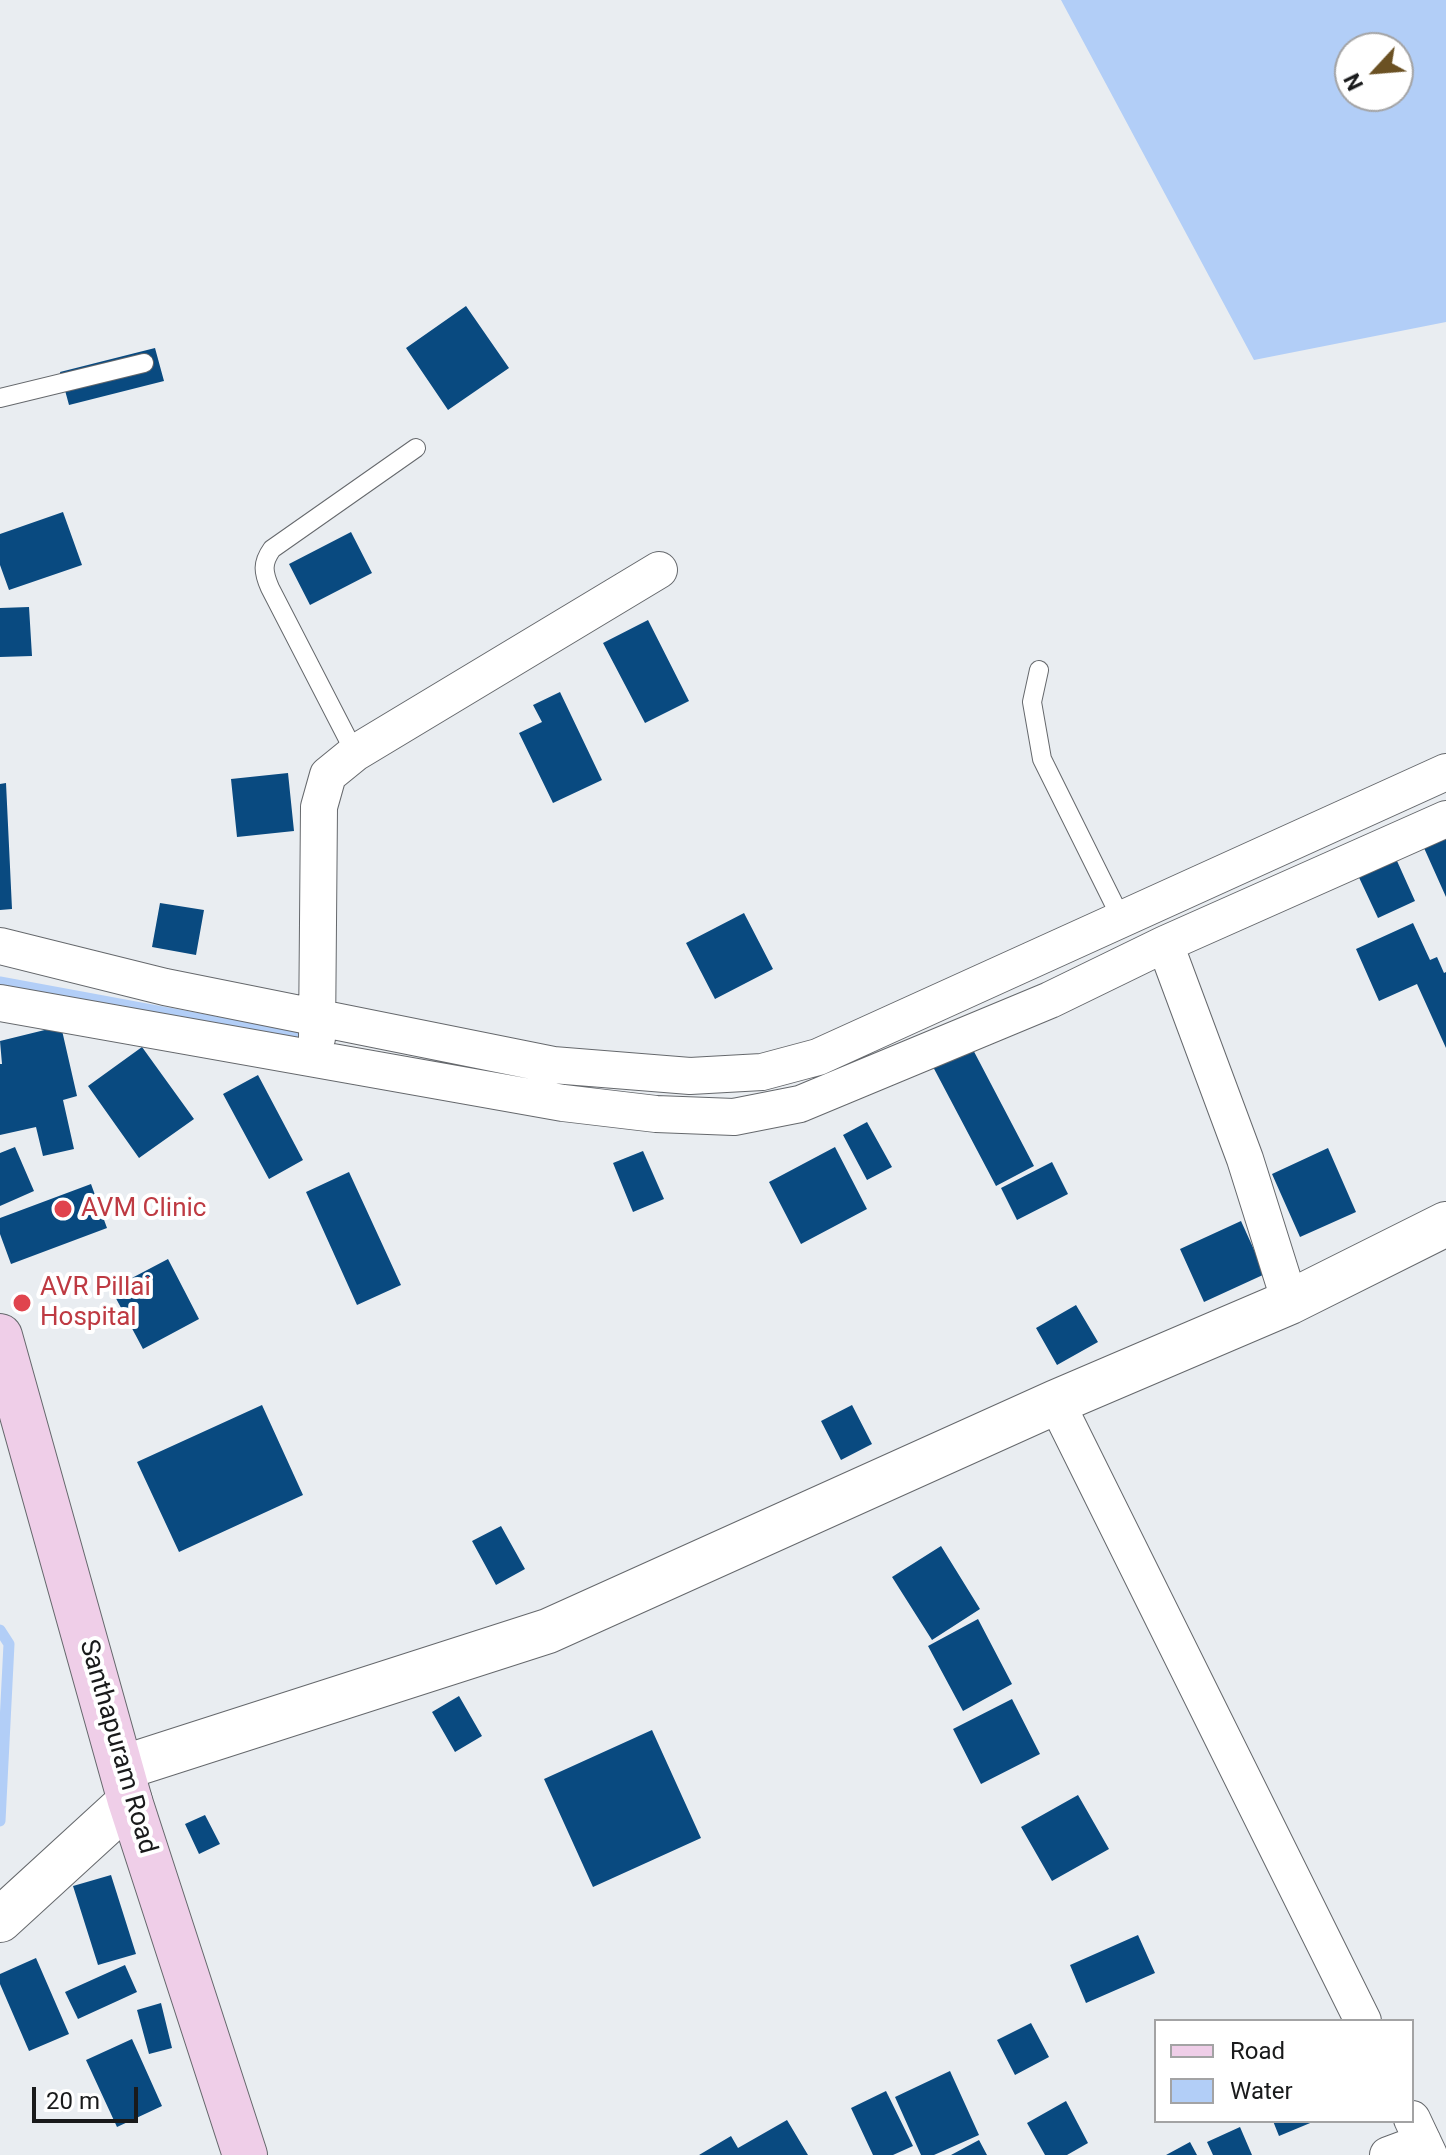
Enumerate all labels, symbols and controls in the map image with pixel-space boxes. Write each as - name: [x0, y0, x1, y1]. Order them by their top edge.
- north arrow: [1334, 32, 1414, 112]
- text: N: [1339, 69, 1368, 94]
- place label: AVM Clinic: [81, 1193, 206, 1225]
- marker: AVM Clinic: [52, 1198, 74, 1220]
- place label: AVR Pillai Hospital: [40, 1272, 151, 1334]
- marker: AVR Pillai Hospital: [11, 1292, 33, 1314]
- street label: Santhapuram Road: [72, 1636, 162, 1858]
- legend: [1154, 2019, 1414, 2123]
- text: Road: [1230, 2037, 1285, 2065]
- scale bar: [36, 2071, 142, 2121]
- text: Water: [1230, 2077, 1293, 2105]
- text: 20 m: [46, 2087, 100, 2115]

